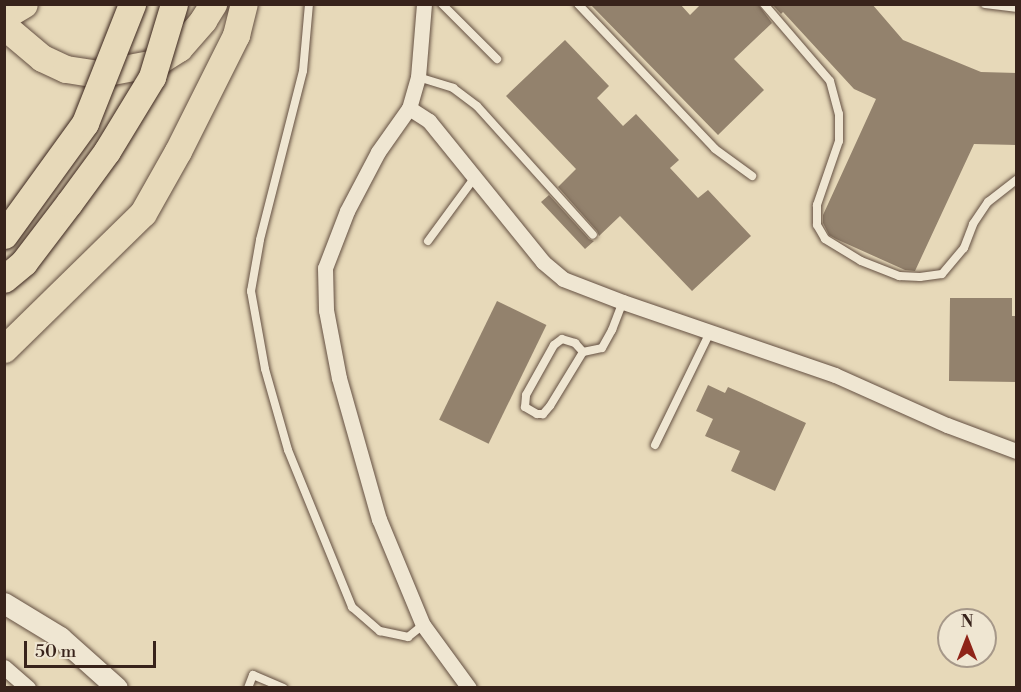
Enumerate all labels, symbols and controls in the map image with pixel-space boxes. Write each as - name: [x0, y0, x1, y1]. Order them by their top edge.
- north arrow: [937, 608, 997, 668]
- text: N: [961, 612, 973, 632]
- scale bar: [27, 629, 159, 667]
- text: 50 m: [35, 640, 76, 663]

